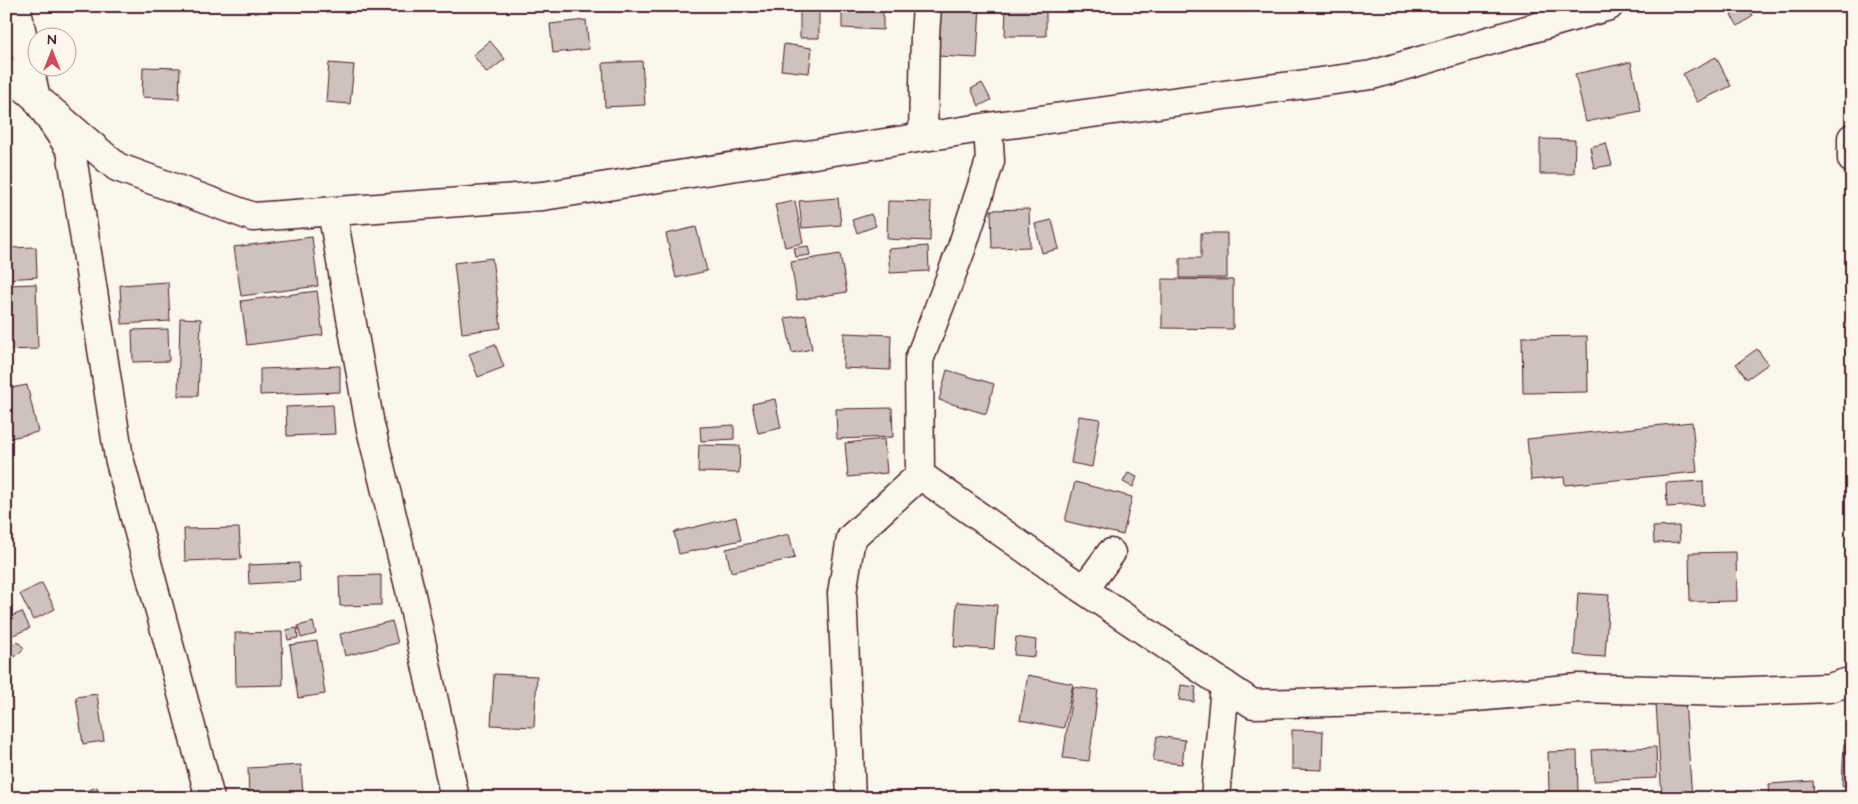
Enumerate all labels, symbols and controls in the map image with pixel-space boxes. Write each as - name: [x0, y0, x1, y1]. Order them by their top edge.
- north arrow: [28, 28, 78, 78]
- text: N: [48, 30, 57, 50]

